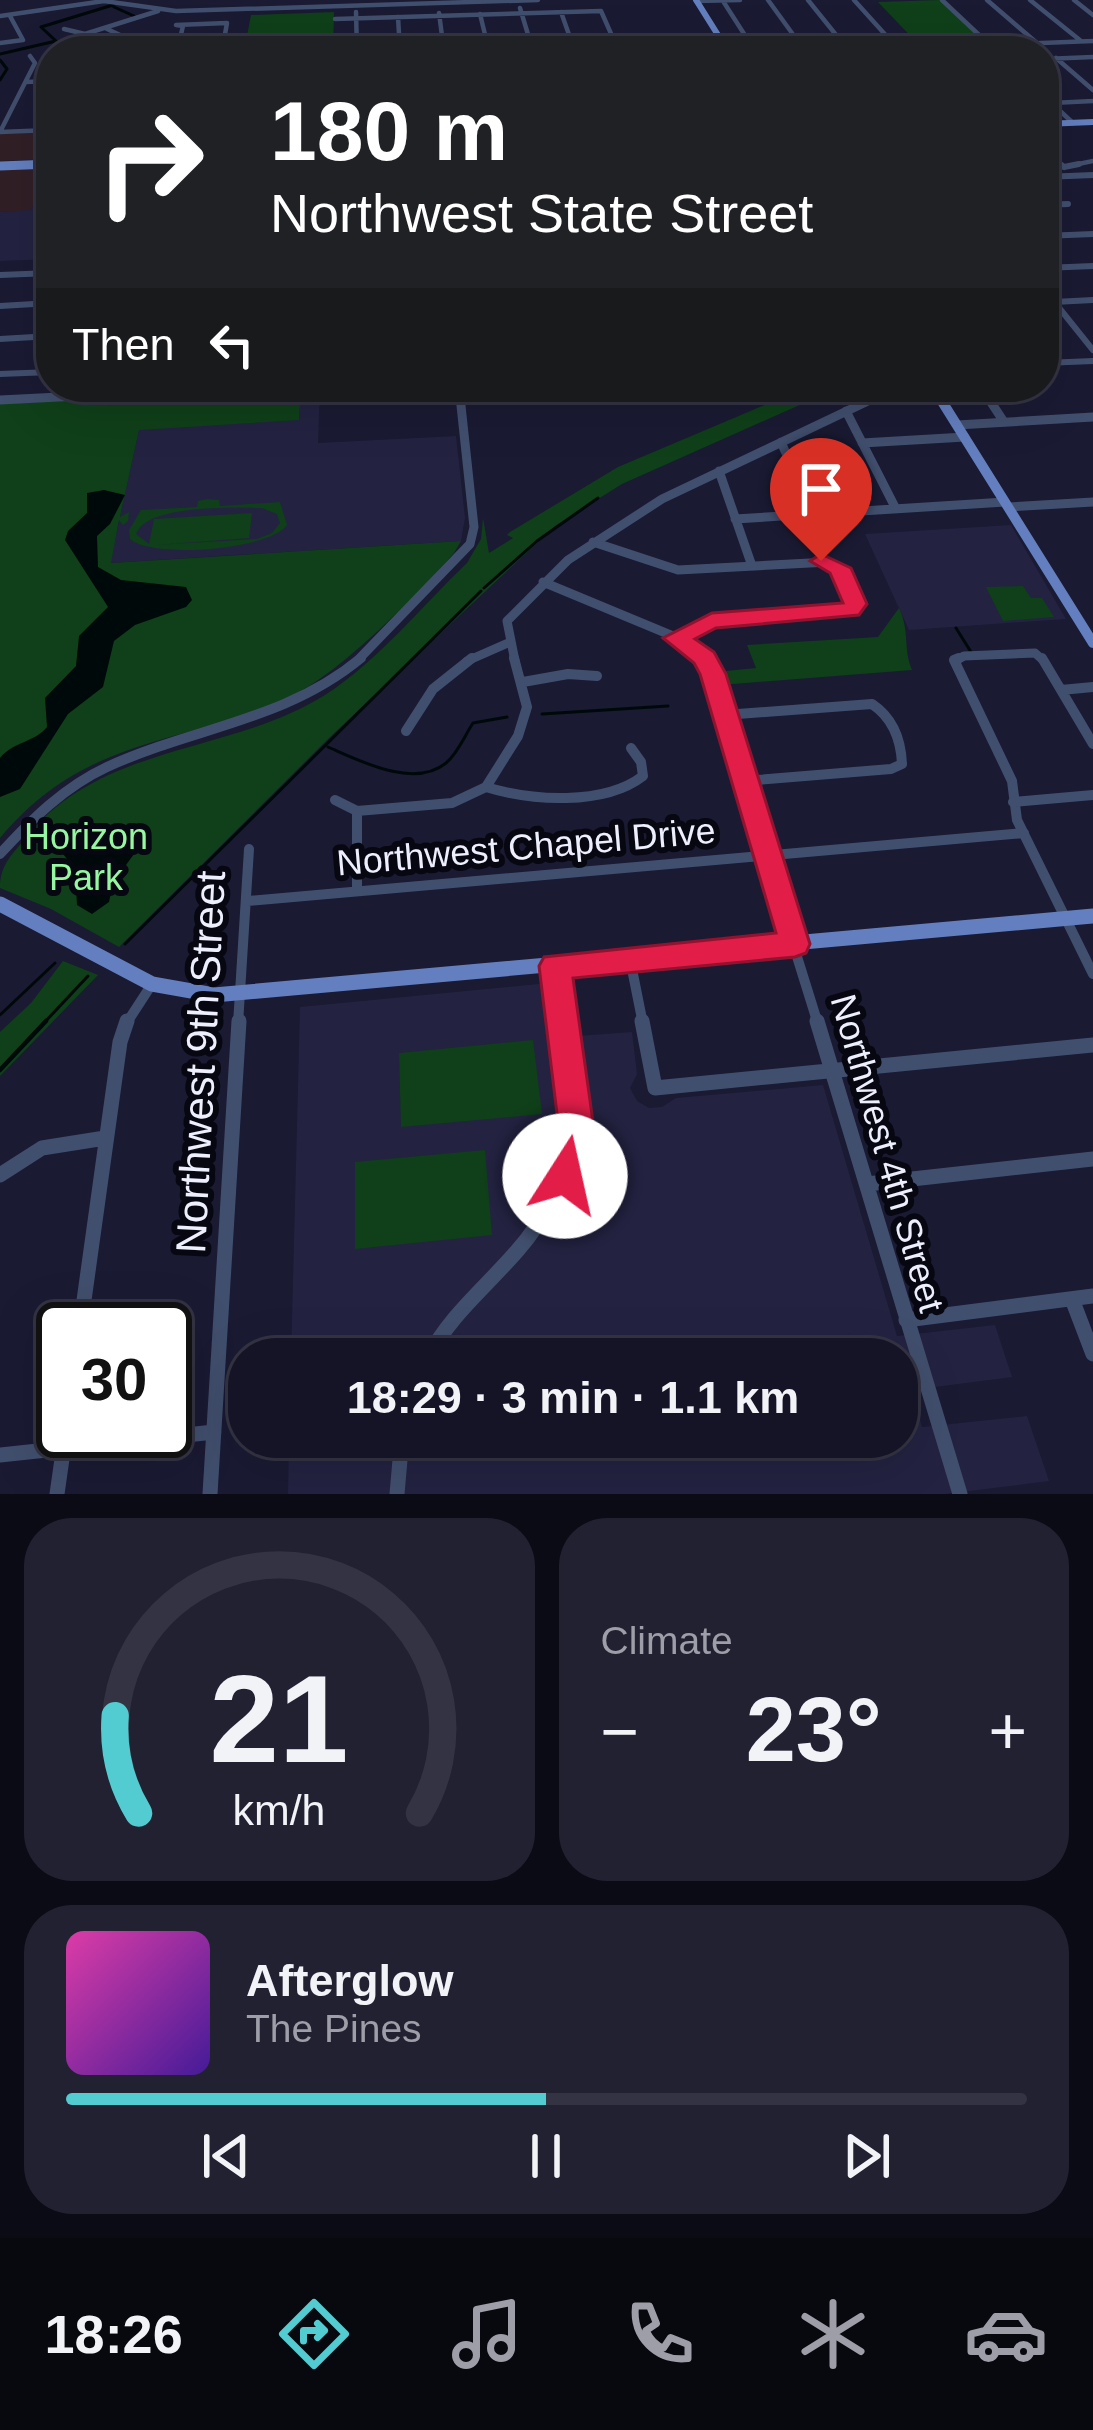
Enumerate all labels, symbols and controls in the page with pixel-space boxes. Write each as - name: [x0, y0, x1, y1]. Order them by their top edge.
- icon: right: [72, 84, 228, 240]
- text: 180 m: [270, 84, 508, 178]
- text: Northwest State Street: [270, 183, 813, 243]
- icon: left: [199, 312, 265, 378]
- text: Then: [72, 319, 175, 370]
- pin: [770, 438, 872, 561]
- icon: arrive: [788, 456, 854, 522]
- street label: Northwest Chapel Drive: [335, 810, 717, 883]
- park label: Horizon Park: [24, 816, 148, 898]
- street label: Northwest 9th Street: [167, 869, 234, 1254]
- street label: Northwest 4th Street: [823, 990, 952, 1317]
- position arrow: [502, 1113, 628, 1239]
- speed limit sign: 30: [36, 1302, 192, 1458]
- text: 18:29 · 3 min · 1.1 km: [347, 1372, 799, 1423]
- text: Climate: [601, 1619, 733, 1662]
- text: 21: [210, 1649, 349, 1788]
- text: 23°: [746, 1680, 882, 1780]
- text: −: [601, 1694, 639, 1768]
- text: +: [988, 1694, 1027, 1768]
- text: km/h: [233, 1785, 326, 1833]
- text: Afterglow: [246, 1955, 454, 2006]
- text: The Pines: [246, 2007, 422, 2050]
- icon: previous: [193, 2123, 259, 2189]
- icon: pause: [513, 2123, 579, 2189]
- icon: next: [834, 2123, 900, 2189]
- icon: directions: [272, 2292, 356, 2376]
- icon: music: [445, 2292, 529, 2376]
- icon: phone: [618, 2292, 702, 2376]
- icon: climate: [791, 2292, 875, 2376]
- icon: car: [964, 2292, 1048, 2376]
- text: 18:26: [45, 2304, 183, 2364]

